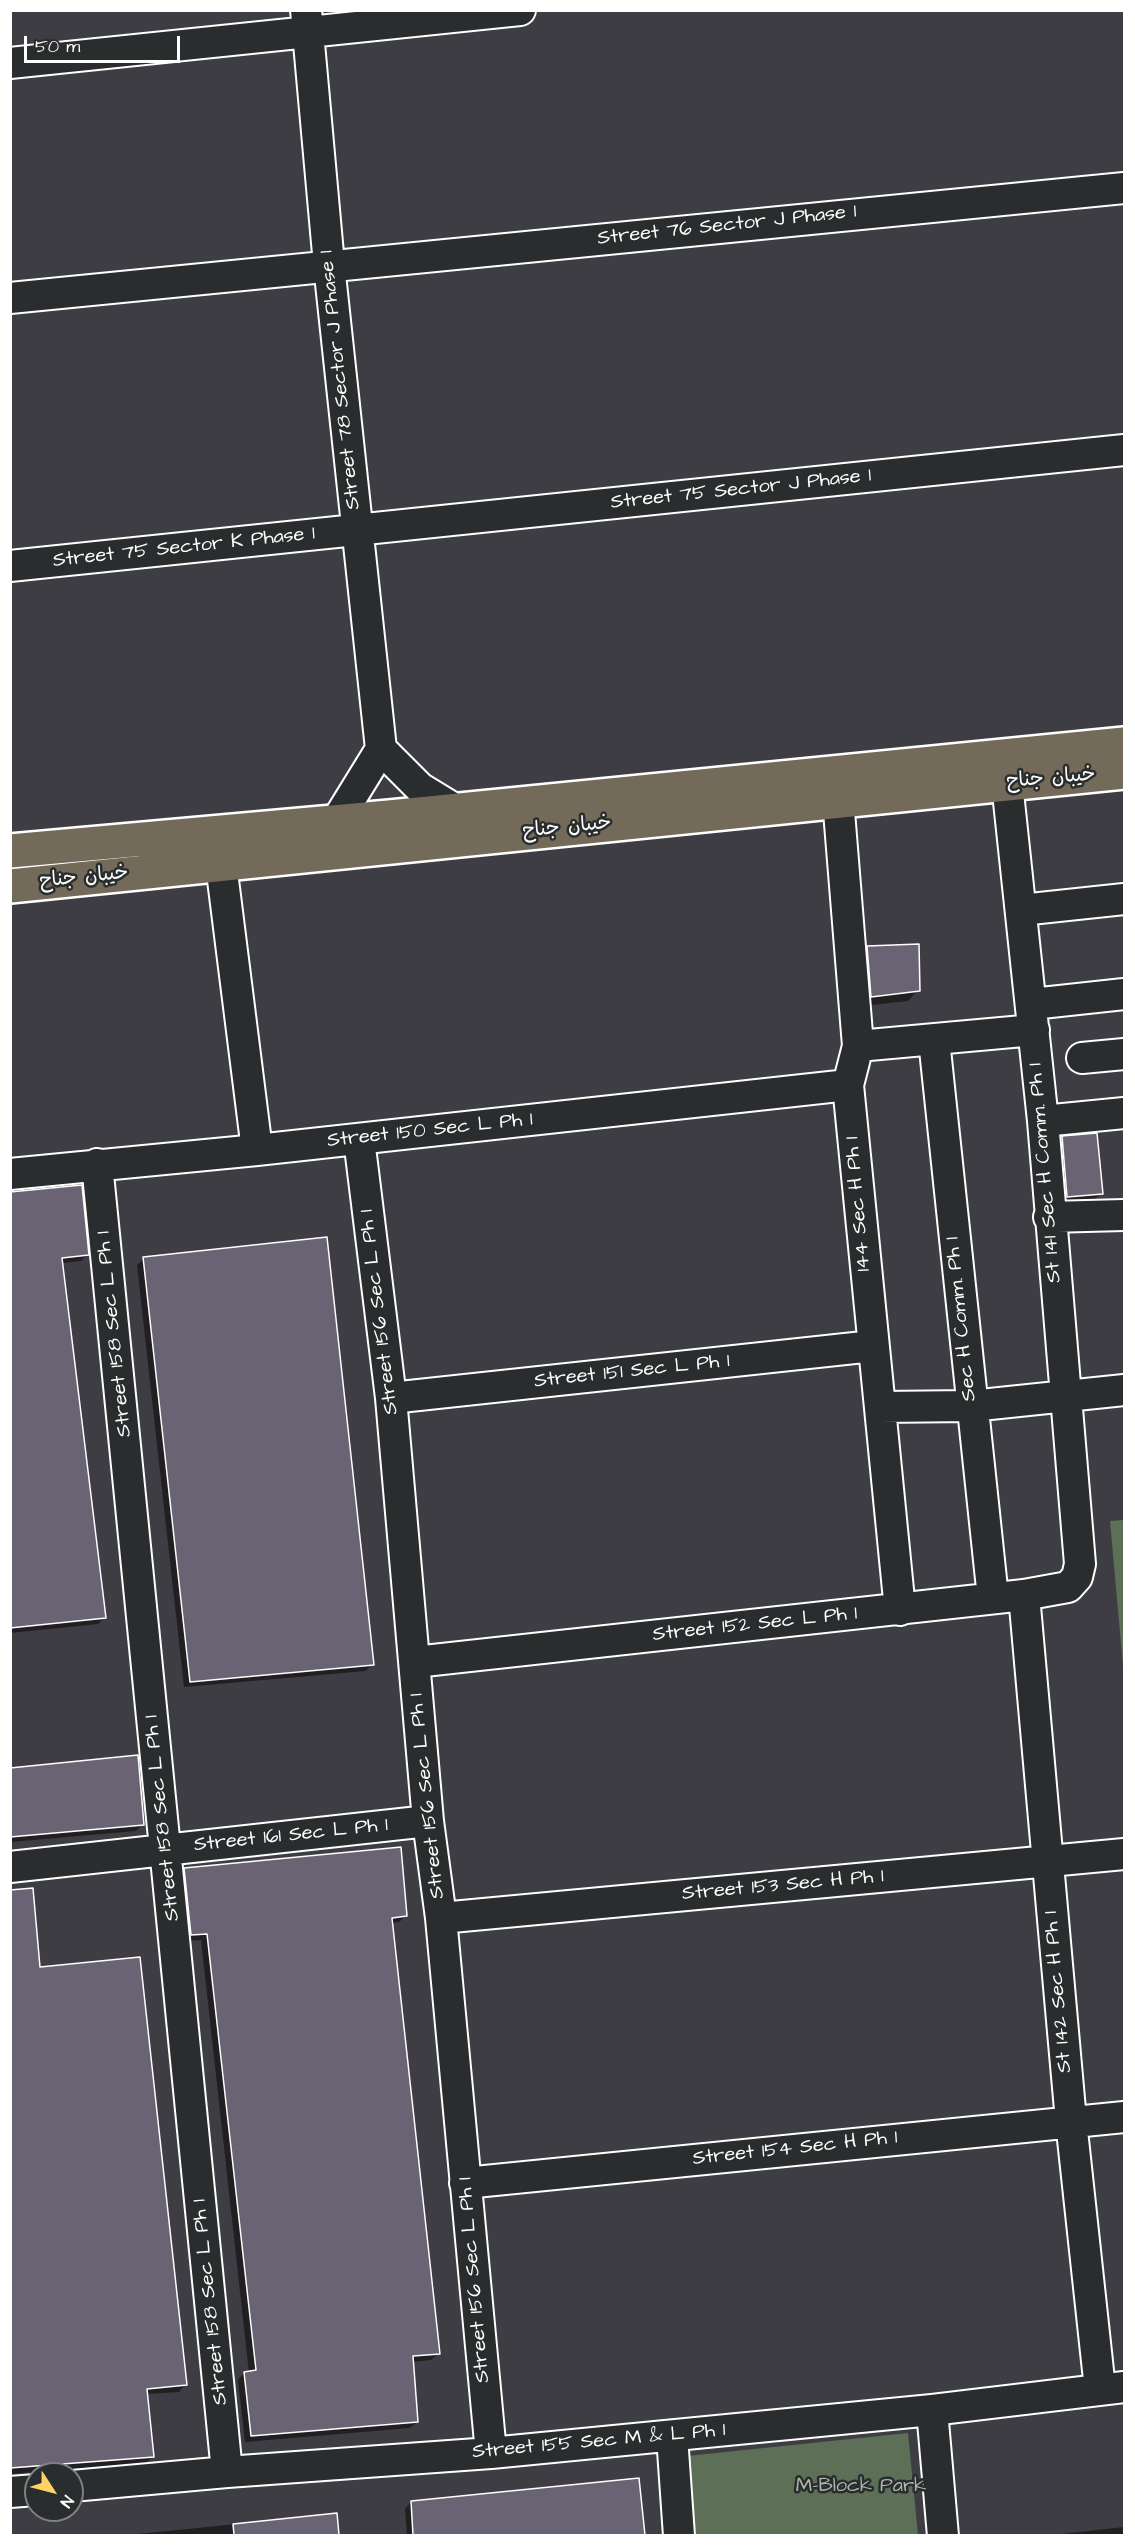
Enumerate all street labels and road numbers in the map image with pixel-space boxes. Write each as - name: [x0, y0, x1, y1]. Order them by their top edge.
- street label: Street 76 Sector J Phase 1: [596, 200, 858, 252]
- street label: Street 78 Sector J Phase 1: [315, 249, 367, 511]
- street label: Street 75 Sector J Phase 1: [610, 464, 872, 516]
- street label: Street 75 Sector K Phase 1: [52, 522, 316, 574]
- street label: خیبان جناح: [1005, 763, 1097, 795]
- street label: خیبان جناح: [521, 811, 613, 845]
- street label: خیبان جناح: [38, 861, 130, 895]
- street label: St 141 Sec H Comm. Ph 1: [1024, 1062, 1068, 1284]
- street label: Street 150 Sec L Ph 1: [326, 1108, 534, 1154]
- street label: 144 Sec H Ph 1: [841, 1135, 877, 1273]
- street label: Street 156 Sec L Ph 1: [356, 1208, 404, 1416]
- street label: Street 158 Sec L Ph 1: [92, 1230, 138, 1438]
- street label: Sec H Comm. Ph 1: [941, 1236, 983, 1402]
- street label: Street 151 Sec L Ph 1: [533, 1350, 731, 1394]
- street label: Street 152 Sec L Ph 1: [652, 1602, 858, 1648]
- street label: Street 156 Sec L Ph 1: [405, 1692, 451, 1900]
- street label: Street 158 Sec L Ph 1: [140, 1714, 186, 1922]
- street label: Street 161 Sec L Ph 1: [193, 1814, 389, 1858]
- street label: Street 153 Sec H Ph 1: [681, 1865, 885, 1907]
- street label: St 142 Sec H Ph 1: [1040, 1910, 1078, 2074]
- street label: Street 154 Sec H Ph 1: [691, 2126, 899, 2172]
- street label: Street 156 Sec L Ph 1: [454, 2176, 496, 2384]
- street label: Street 158 Sec L Ph 1: [188, 2198, 234, 2406]
- street label: Street 155 Sec M & L Ph 1: [471, 2419, 727, 2465]

